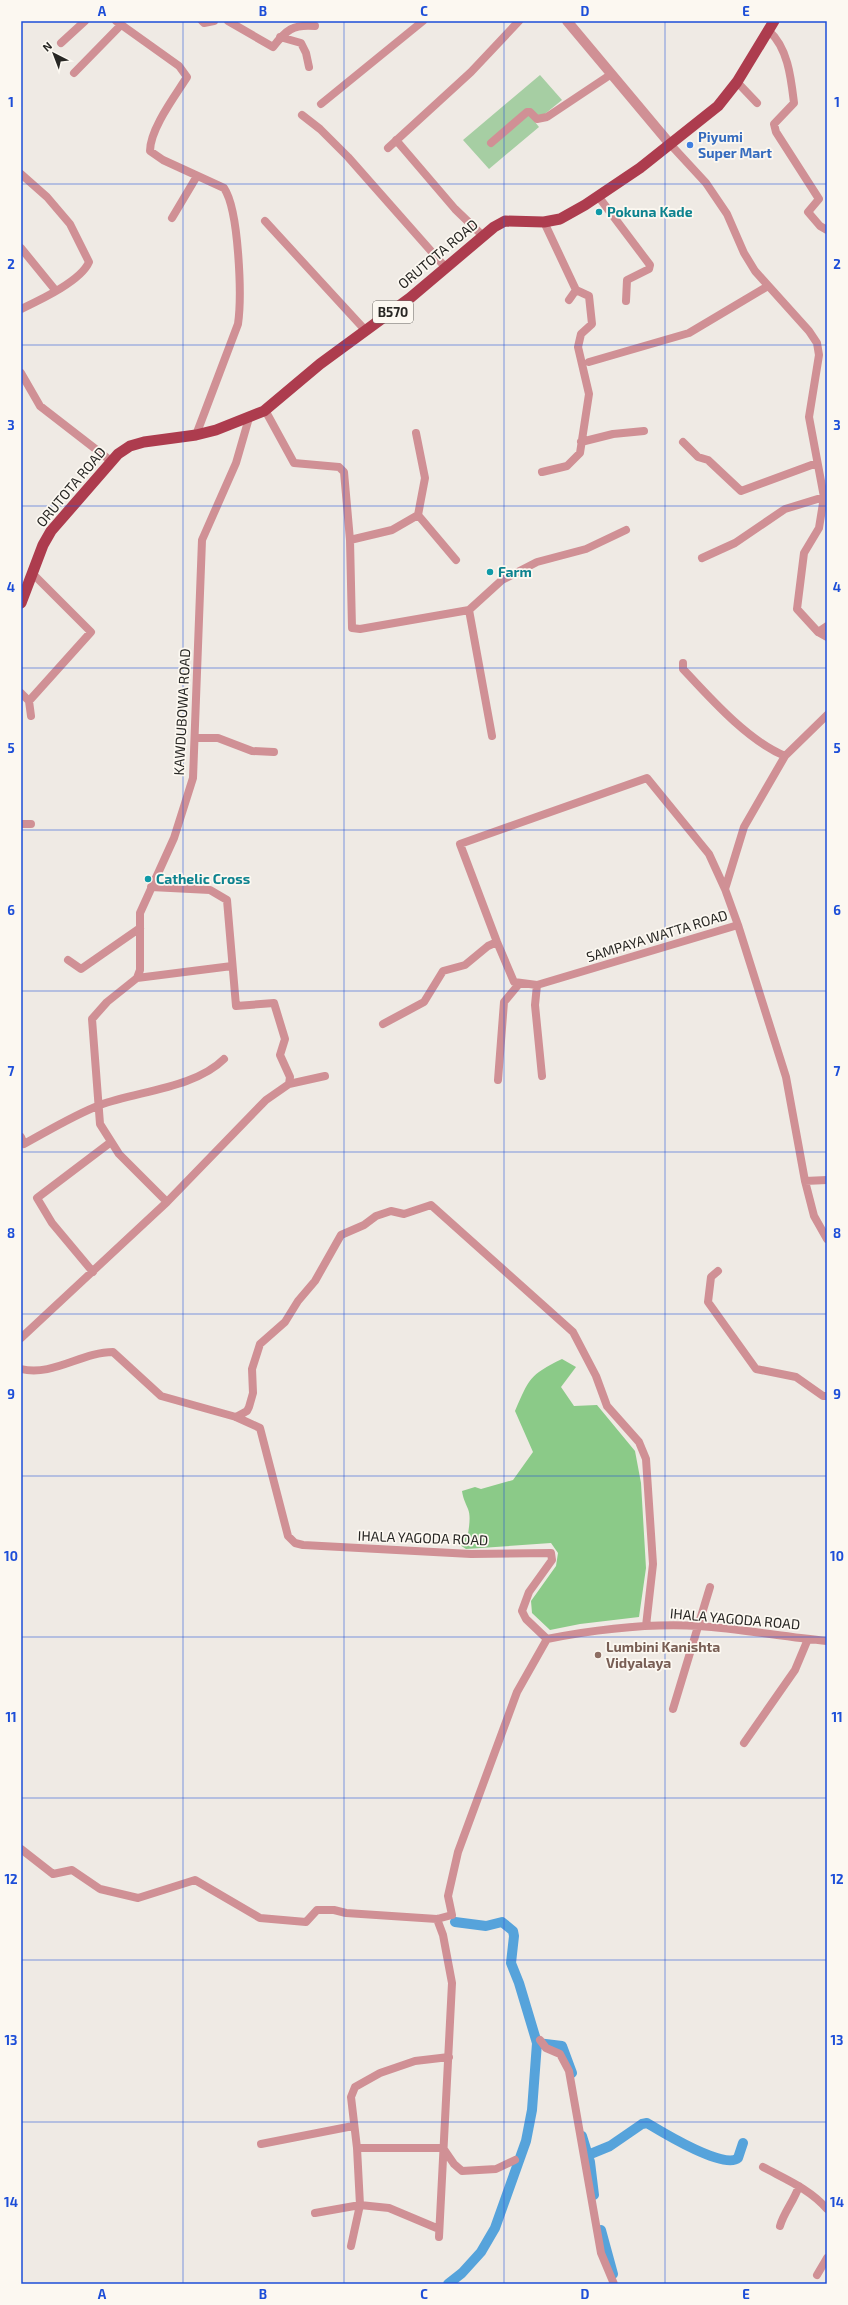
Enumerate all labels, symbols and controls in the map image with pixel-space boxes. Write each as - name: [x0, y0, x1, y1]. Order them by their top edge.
- text: A: [98, 3, 107, 19]
- text: B: [259, 3, 267, 19]
- text: C: [420, 3, 428, 19]
- text: D: [581, 3, 590, 19]
- text: E: [742, 3, 750, 19]
- north arrow: [34, 34, 74, 74]
- text: N: [40, 39, 54, 54]
- text: 1: [8, 94, 14, 110]
- text: 1: [834, 94, 840, 110]
- place label: Piyumi Super Mart: [698, 128, 772, 161]
- marker: Piyumi Super Mart: [685, 140, 695, 150]
- place label: Pokuna Kade: [607, 203, 693, 220]
- marker: Pokuna Kade: [594, 207, 604, 217]
- street label: ORUTOTA ROAD: [394, 215, 481, 292]
- text: 2: [7, 256, 15, 272]
- text: 2: [833, 256, 841, 272]
- road number: B570: [373, 301, 413, 323]
- text: 3: [7, 417, 15, 433]
- text: 3: [833, 417, 841, 433]
- street label: ORUTOTA ROAD: [32, 443, 109, 530]
- place label: Farm: [498, 563, 532, 580]
- marker: Farm: [485, 567, 495, 577]
- text: 4: [7, 579, 15, 595]
- text: 4: [833, 579, 841, 595]
- street label: KAWDUBOWA ROAD: [170, 648, 193, 776]
- text: 5: [7, 740, 15, 756]
- text: 5: [833, 740, 841, 756]
- place label: Cathelic Cross: [156, 870, 250, 887]
- marker: Cathelic Cross: [143, 874, 153, 884]
- text: 6: [7, 902, 15, 918]
- text: 6: [833, 902, 841, 918]
- street label: SAMPAYA WATTA ROAD: [584, 906, 730, 965]
- text: 7: [8, 1063, 15, 1079]
- text: 7: [834, 1063, 841, 1079]
- text: 8: [7, 1225, 15, 1241]
- text: 8: [833, 1225, 841, 1241]
- text: 9: [7, 1386, 15, 1402]
- text: 9: [833, 1386, 841, 1402]
- street label: IHALA YAGODA ROAD: [357, 1527, 489, 1548]
- text: 10: [4, 1548, 18, 1564]
- text: 10: [830, 1548, 844, 1564]
- street label: IHALA YAGODA ROAD: [669, 1604, 801, 1633]
- place label: Lumbini Kanishta Vidyalaya: [606, 1638, 720, 1671]
- marker: Lumbini Kanishta Vidyalaya: [593, 1650, 603, 1660]
- text: 11: [5, 1709, 17, 1725]
- text: 11: [831, 1709, 843, 1725]
- text: 12: [4, 1871, 18, 1887]
- text: 12: [830, 1871, 844, 1887]
- text: 13: [5, 2032, 18, 2048]
- text: 13: [831, 2032, 844, 2048]
- text: 14: [4, 2194, 18, 2210]
- text: 14: [830, 2194, 844, 2210]
- text: A: [98, 2286, 107, 2302]
- text: B: [259, 2286, 267, 2302]
- text: C: [420, 2286, 428, 2302]
- text: D: [581, 2286, 590, 2302]
- text: E: [742, 2286, 750, 2302]

